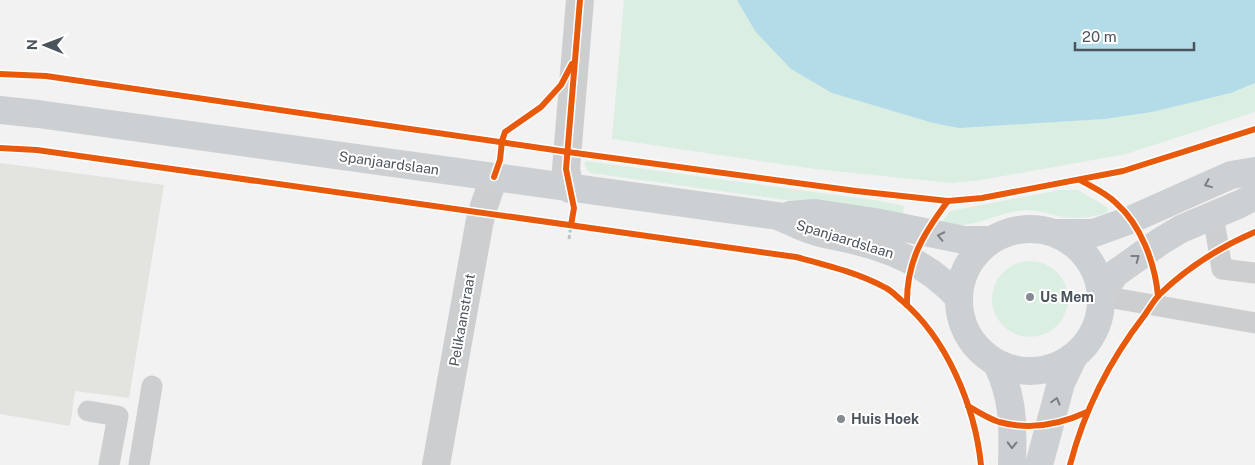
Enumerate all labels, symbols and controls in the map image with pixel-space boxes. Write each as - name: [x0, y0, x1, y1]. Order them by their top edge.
- north arrow: [20, 20, 70, 70]
- scale bar: [1075, 20, 1194, 52]
- text: 20 m: [1082, 28, 1117, 45]
- text: N: [24, 39, 40, 50]
- street label: Spanjaardslaan: [338, 148, 440, 178]
- one-way arrow: [1204, 178, 1213, 188]
- street label: Spanjaardslaan: [794, 217, 896, 261]
- one-way arrow: [937, 231, 946, 242]
- one-way arrow: [1130, 255, 1140, 264]
- street label: Pelikaanstraat: [446, 272, 478, 368]
- place label: Us Mem: [1040, 289, 1094, 305]
- marker: Us Mem: [1024, 291, 1036, 303]
- one-way arrow: [1050, 397, 1060, 406]
- place label: Huis Hoek: [851, 411, 919, 427]
- marker: Huis Hoek: [835, 413, 847, 425]
- one-way arrow: [1007, 441, 1017, 449]

